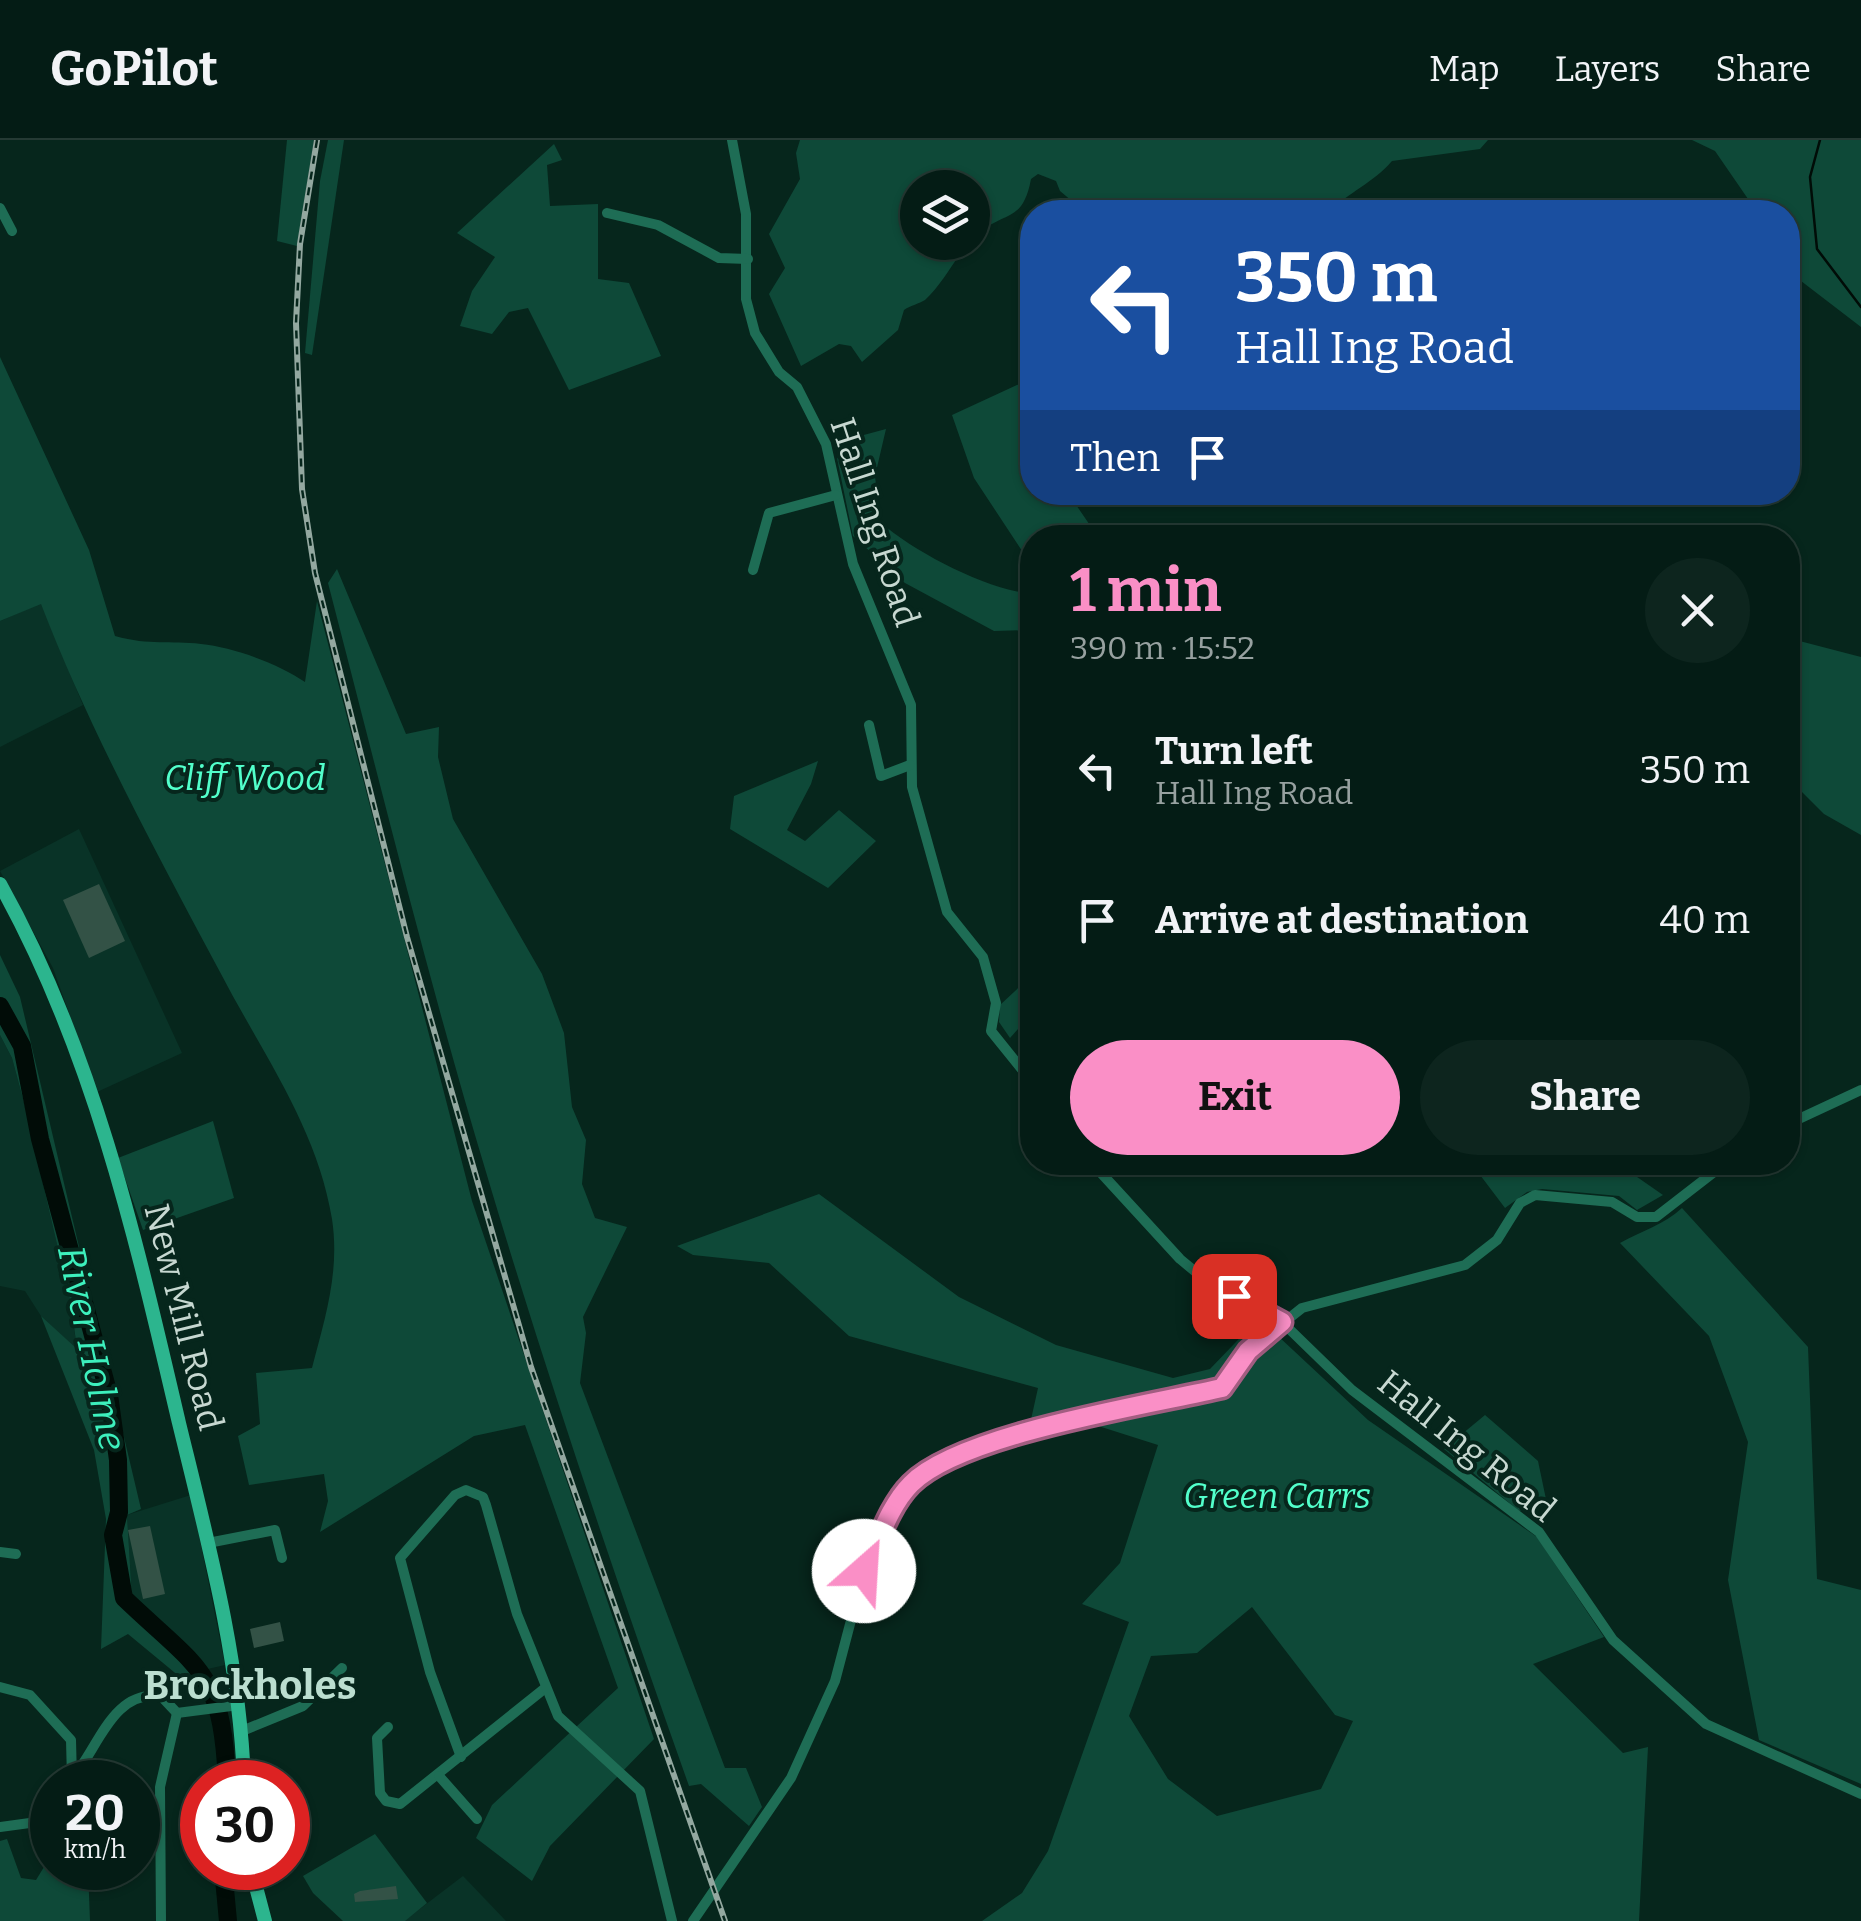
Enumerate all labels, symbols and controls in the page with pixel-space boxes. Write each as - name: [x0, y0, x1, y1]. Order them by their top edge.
- text: GoPilot: [50, 40, 218, 98]
- text: Map: [1429, 48, 1500, 90]
- text: Layers: [1555, 48, 1660, 90]
- text: Share: [1715, 48, 1811, 90]
- map controls: [900, 170, 990, 260]
- button: layers: [900, 170, 990, 260]
- text: 350 m: [1235, 236, 1437, 320]
- icon: left: [1070, 240, 1200, 370]
- text: Hall Ing Road: [1235, 321, 1514, 375]
- street label: Hall Ing Road: [822, 412, 928, 632]
- icon: arrive: [1180, 430, 1235, 485]
- text: Then: [1070, 435, 1160, 481]
- text: 1 min: [1070, 555, 1222, 627]
- button: close: [1645, 558, 1750, 663]
- text: 390 m · 15:52: [1070, 629, 1255, 667]
- text: Turn left: [1155, 728, 1313, 774]
- icon: left: [1070, 743, 1125, 798]
- text: 350 m: [1640, 747, 1750, 793]
- park label: Cliff Wood: [164, 757, 326, 799]
- text: Hall Ing Road: [1155, 774, 1353, 812]
- icon: arrive: [1070, 893, 1125, 948]
- text: Arrive at destination: [1155, 897, 1528, 943]
- text: 40 m: [1660, 897, 1750, 943]
- button: Exit: [1070, 1040, 1400, 1155]
- button: Share: [1420, 1040, 1750, 1155]
- street label: New Mill Road: [136, 1200, 232, 1434]
- water label: River Holme: [48, 1242, 136, 1454]
- pin: [1192, 1254, 1277, 1339]
- icon: arrive: [1207, 1269, 1262, 1324]
- street label: Hall Ing Road: [1369, 1361, 1565, 1531]
- park label: Green Carrs: [1183, 1475, 1371, 1517]
- position arrow: [812, 1519, 916, 1623]
- district label: Brockholes: [144, 1662, 356, 1710]
- speed limit sign: 30: [180, 1760, 310, 1890]
- text: 20: [65, 1783, 125, 1843]
- text: km/h: [64, 1835, 126, 1865]

